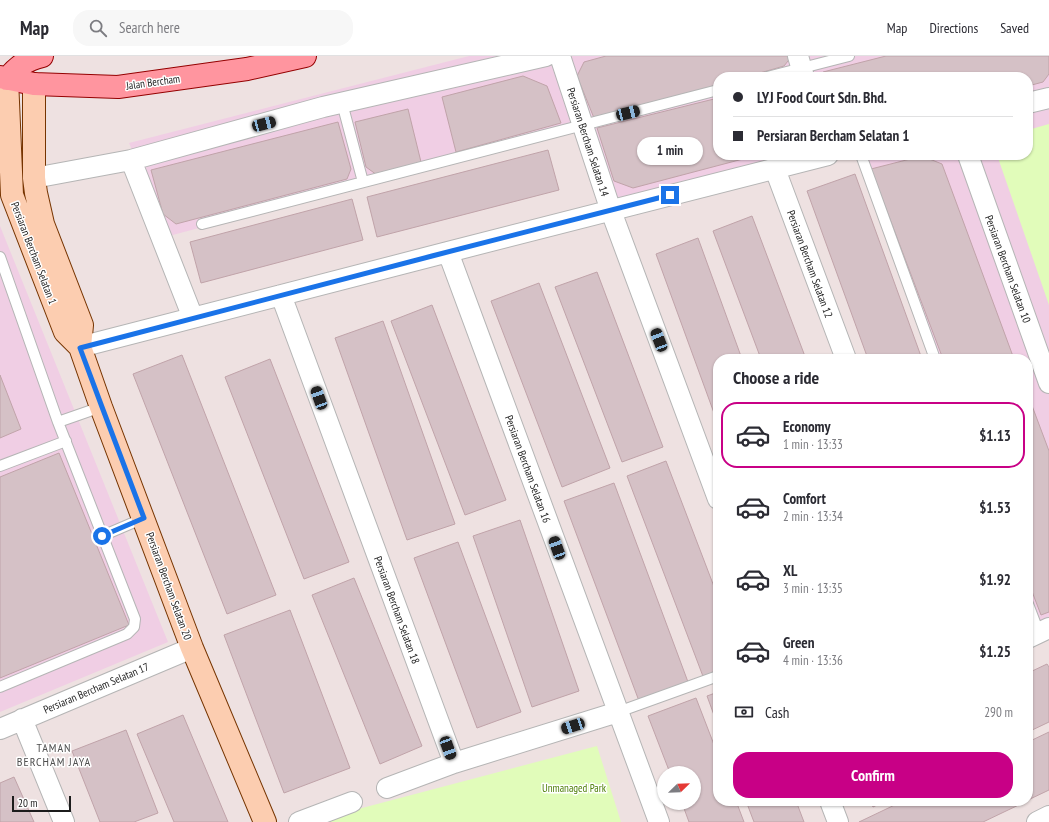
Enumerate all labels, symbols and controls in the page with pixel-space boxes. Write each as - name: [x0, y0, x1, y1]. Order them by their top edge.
- search box: [73, 10, 353, 46]
- text: Map: [20, 16, 49, 40]
- icon: search: [87, 17, 109, 39]
- text: Search here: [119, 18, 180, 37]
- text: Map: [887, 19, 907, 37]
- text: Directions: [929, 19, 978, 37]
- text: Saved: [1000, 19, 1029, 37]
- street label: Jalan Bercham: [124, 71, 181, 93]
- street label: Persiaran Bercham Selatan 14: [564, 86, 612, 198]
- text: LYJ Food Court Sdn. Bhd.: [757, 88, 887, 107]
- car: [615, 104, 641, 122]
- car: [251, 115, 277, 133]
- text: Persiaran Bercham Selatan 1: [757, 126, 910, 145]
- callout: 1 min: [637, 137, 703, 165]
- text: 1 min: [657, 142, 683, 159]
- route end: [661, 186, 679, 204]
- street label: Persiaran Bercham Selatan 1: [8, 200, 60, 306]
- street label: Persiaran Bercham Selatan 12: [784, 208, 836, 320]
- street label: Persiaran Bercham Selatan 10: [982, 213, 1034, 325]
- car: [649, 327, 669, 353]
- text: Choose a ride: [733, 366, 819, 389]
- car: [309, 385, 329, 411]
- street label: Persiaran Bercham Selatan 16: [502, 413, 554, 525]
- icon: car: [735, 417, 771, 453]
- text: Economy: [783, 417, 831, 436]
- text: $1.13: [979, 426, 1011, 445]
- text: 1 min · 13:33: [783, 436, 843, 453]
- icon: car: [735, 489, 771, 525]
- text: Comfort: [783, 489, 826, 508]
- text: $1.53: [979, 498, 1011, 517]
- text: 2 min · 13:34: [783, 508, 843, 525]
- route start: [93, 527, 111, 545]
- street label: Persiaran Bercham Selatan 20: [143, 530, 195, 642]
- car: [547, 535, 567, 561]
- street label: Persiaran Bercham Selatan 18: [371, 554, 423, 666]
- icon: car: [735, 561, 771, 597]
- text: XL: [783, 561, 797, 580]
- text: $1.92: [979, 570, 1011, 589]
- text: 3 min · 13:35: [783, 580, 843, 597]
- icon: car: [735, 633, 771, 669]
- text: Green: [783, 633, 815, 652]
- text: $1.25: [979, 642, 1011, 661]
- text: 4 min · 13:36: [783, 652, 843, 669]
- street label: Persiaran Bercham Selatan 17: [41, 659, 151, 717]
- icon: cash: [733, 701, 755, 723]
- text: Cash: [765, 703, 789, 722]
- text: 290 m: [984, 704, 1013, 721]
- car: [560, 717, 586, 735]
- car: [438, 735, 458, 761]
- district label: TAMAN BERCHAM JAYA: [17, 740, 91, 769]
- button: Confirm: [733, 752, 1013, 798]
- north arrow: [657, 766, 701, 810]
- map controls: [657, 766, 701, 810]
- park label: Unmanaged Park: [542, 781, 607, 795]
- scale bar: [12, 794, 71, 813]
- text: 20 m: [18, 796, 37, 810]

